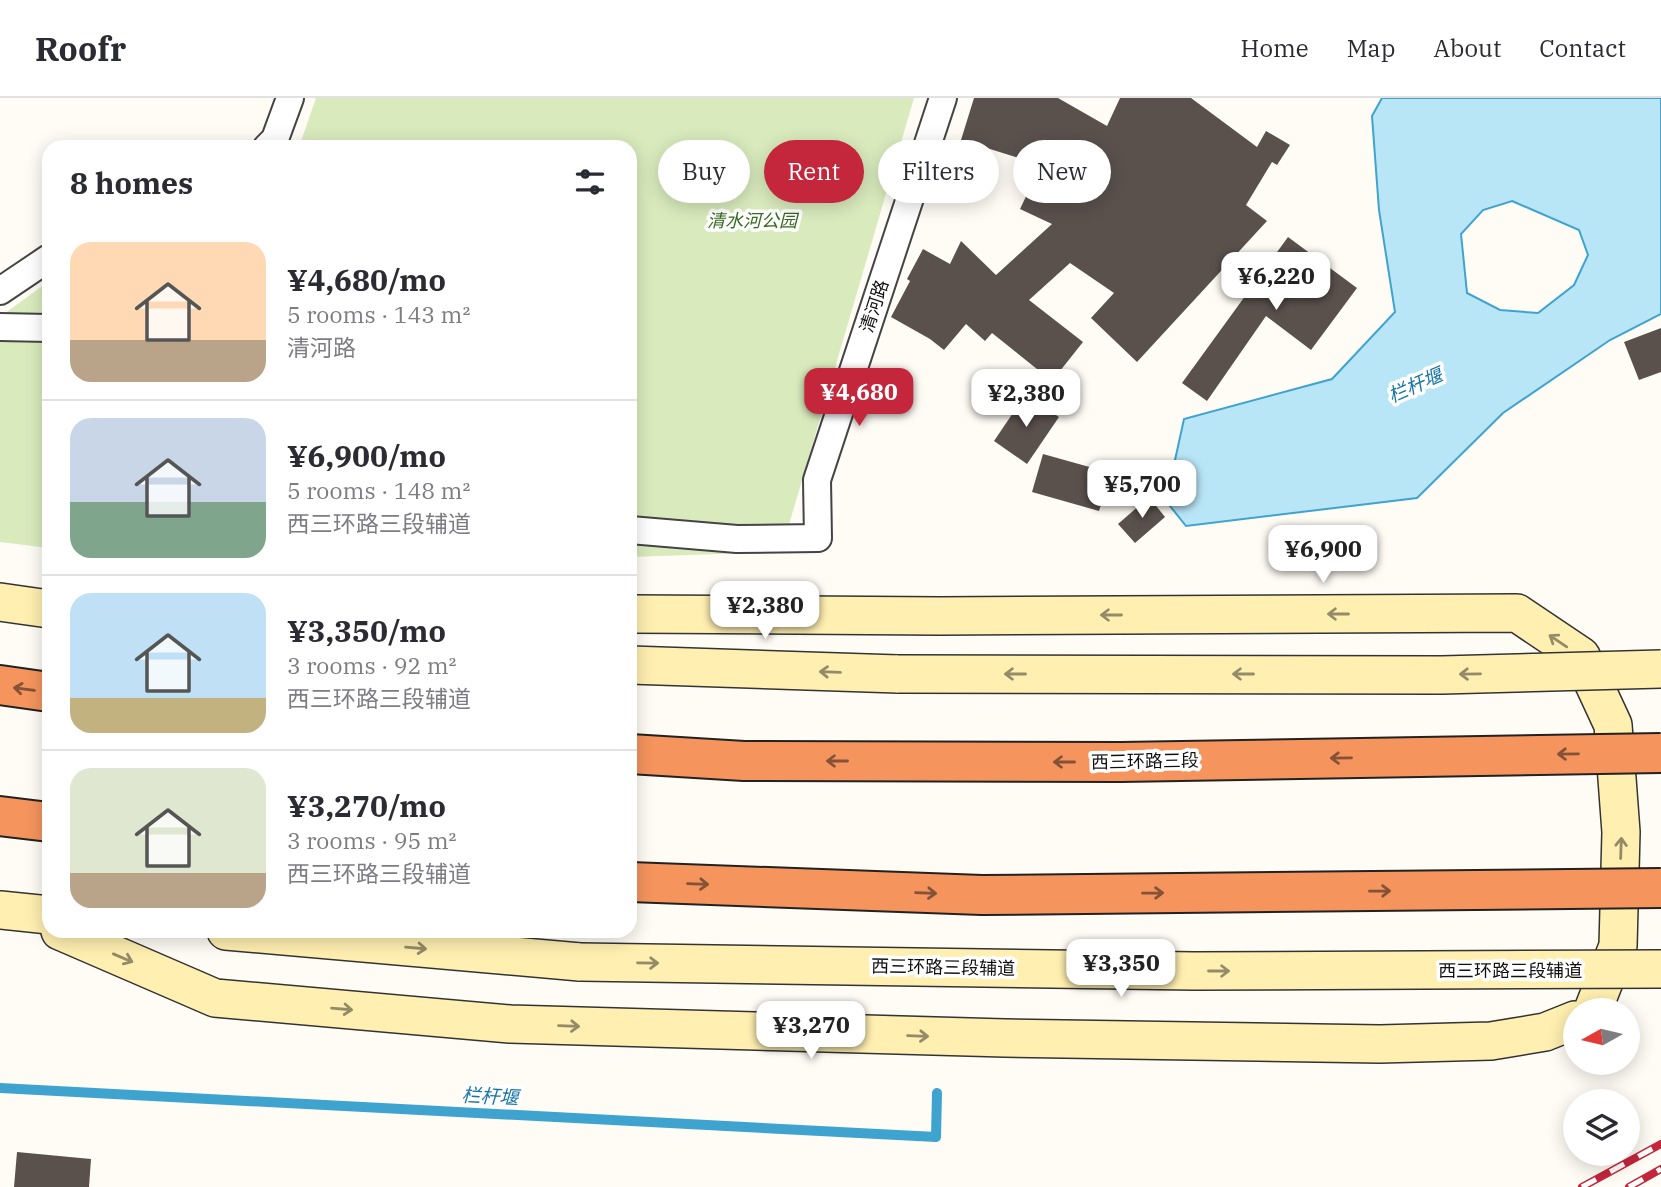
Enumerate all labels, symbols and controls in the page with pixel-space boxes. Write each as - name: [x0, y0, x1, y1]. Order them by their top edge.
- text: Roofr: [35, 27, 126, 70]
- text: Home: [1241, 32, 1309, 64]
- text: Map: [1347, 32, 1395, 64]
- text: About: [1433, 32, 1501, 64]
- text: Contact: [1539, 32, 1626, 64]
- chip: Buy: [658, 140, 750, 203]
- chip: Rent: [764, 140, 864, 203]
- chip: Filters: [878, 140, 999, 203]
- chip: New: [1013, 140, 1111, 203]
- text: 8 homes: [70, 163, 193, 202]
- icon: filters: [571, 163, 609, 201]
- park label: 清水河公园: [707, 209, 800, 232]
- pin: ¥6,220: [1219, 252, 1333, 312]
- text: ¥4,680/mo: [287, 260, 446, 299]
- text: ¥6,220: [1237, 260, 1315, 290]
- icon: home: [126, 270, 210, 354]
- street label: 清河路: [855, 277, 893, 335]
- text: 5 rooms · 143 m²: [287, 299, 470, 329]
- text: 清河路: [287, 332, 356, 362]
- water label: 栏杆堰: [1384, 361, 1449, 408]
- pin: ¥4,680: [802, 368, 916, 428]
- pin: ¥2,380: [969, 370, 1083, 429]
- text: ¥4,680: [820, 376, 898, 406]
- text: ¥2,380: [987, 377, 1065, 407]
- text: ¥6,900/mo: [287, 436, 446, 475]
- icon: home: [126, 446, 210, 530]
- pin: ¥5,700: [1085, 460, 1199, 520]
- text: ¥5,700: [1103, 468, 1181, 498]
- text: 5 rooms · 148 m²: [287, 475, 470, 505]
- text: 西三环路三段辅道: [287, 508, 471, 538]
- pin: ¥6,900: [1266, 526, 1380, 585]
- text: ¥6,900: [1284, 533, 1362, 563]
- pin: ¥2,380: [708, 582, 822, 641]
- text: ¥2,380: [726, 589, 804, 619]
- one-way arrow: [1327, 607, 1350, 621]
- one-way arrow: [1100, 608, 1123, 622]
- text: ¥3,350/mo: [287, 611, 446, 650]
- icon: home: [126, 621, 210, 705]
- one-way arrow: [1549, 633, 1568, 648]
- text: 3 rooms · 92 m²: [287, 650, 457, 680]
- one-way arrow: [819, 665, 842, 678]
- one-way arrow: [1004, 667, 1027, 681]
- one-way arrow: [1232, 667, 1255, 681]
- one-way arrow: [1459, 667, 1482, 681]
- one-way arrow: [14, 682, 36, 695]
- text: 西三环路三段辅道: [287, 683, 471, 713]
- one-way arrow: [1557, 747, 1580, 761]
- street label: 西三环路三段: [1091, 749, 1199, 773]
- one-way arrow: [1330, 751, 1353, 765]
- one-way arrow: [826, 754, 849, 768]
- one-way arrow: [1053, 755, 1076, 769]
- text: ¥3,270/mo: [287, 786, 446, 825]
- icon: home: [126, 796, 210, 880]
- text: 3 rooms · 95 m²: [287, 825, 457, 855]
- one-way arrow: [1614, 837, 1627, 860]
- text: 西三环路三段辅道: [287, 858, 471, 888]
- one-way arrow: [686, 878, 709, 891]
- one-way arrow: [1369, 884, 1392, 898]
- one-way arrow: [914, 886, 937, 899]
- one-way arrow: [1141, 886, 1164, 900]
- pin: ¥3,350: [1064, 940, 1178, 999]
- one-way arrow: [405, 942, 427, 955]
- text: ¥3,350: [1082, 947, 1160, 977]
- one-way arrow: [112, 952, 133, 965]
- street label: 西三环路三段辅道: [871, 954, 1015, 980]
- one-way arrow: [637, 956, 660, 970]
- street label: 西三环路三段辅道: [1438, 959, 1582, 982]
- one-way arrow: [1207, 964, 1230, 978]
- north arrow: [1563, 998, 1640, 1074]
- map controls: [1563, 998, 1640, 1166]
- pin: ¥3,270: [754, 1002, 868, 1061]
- one-way arrow: [330, 1003, 353, 1016]
- text: ¥3,270: [772, 1009, 850, 1039]
- one-way arrow: [557, 1019, 580, 1032]
- one-way arrow: [907, 1029, 930, 1042]
- water label: 栏杆堰: [461, 1083, 522, 1110]
- button: layers: [1563, 1089, 1640, 1166]

